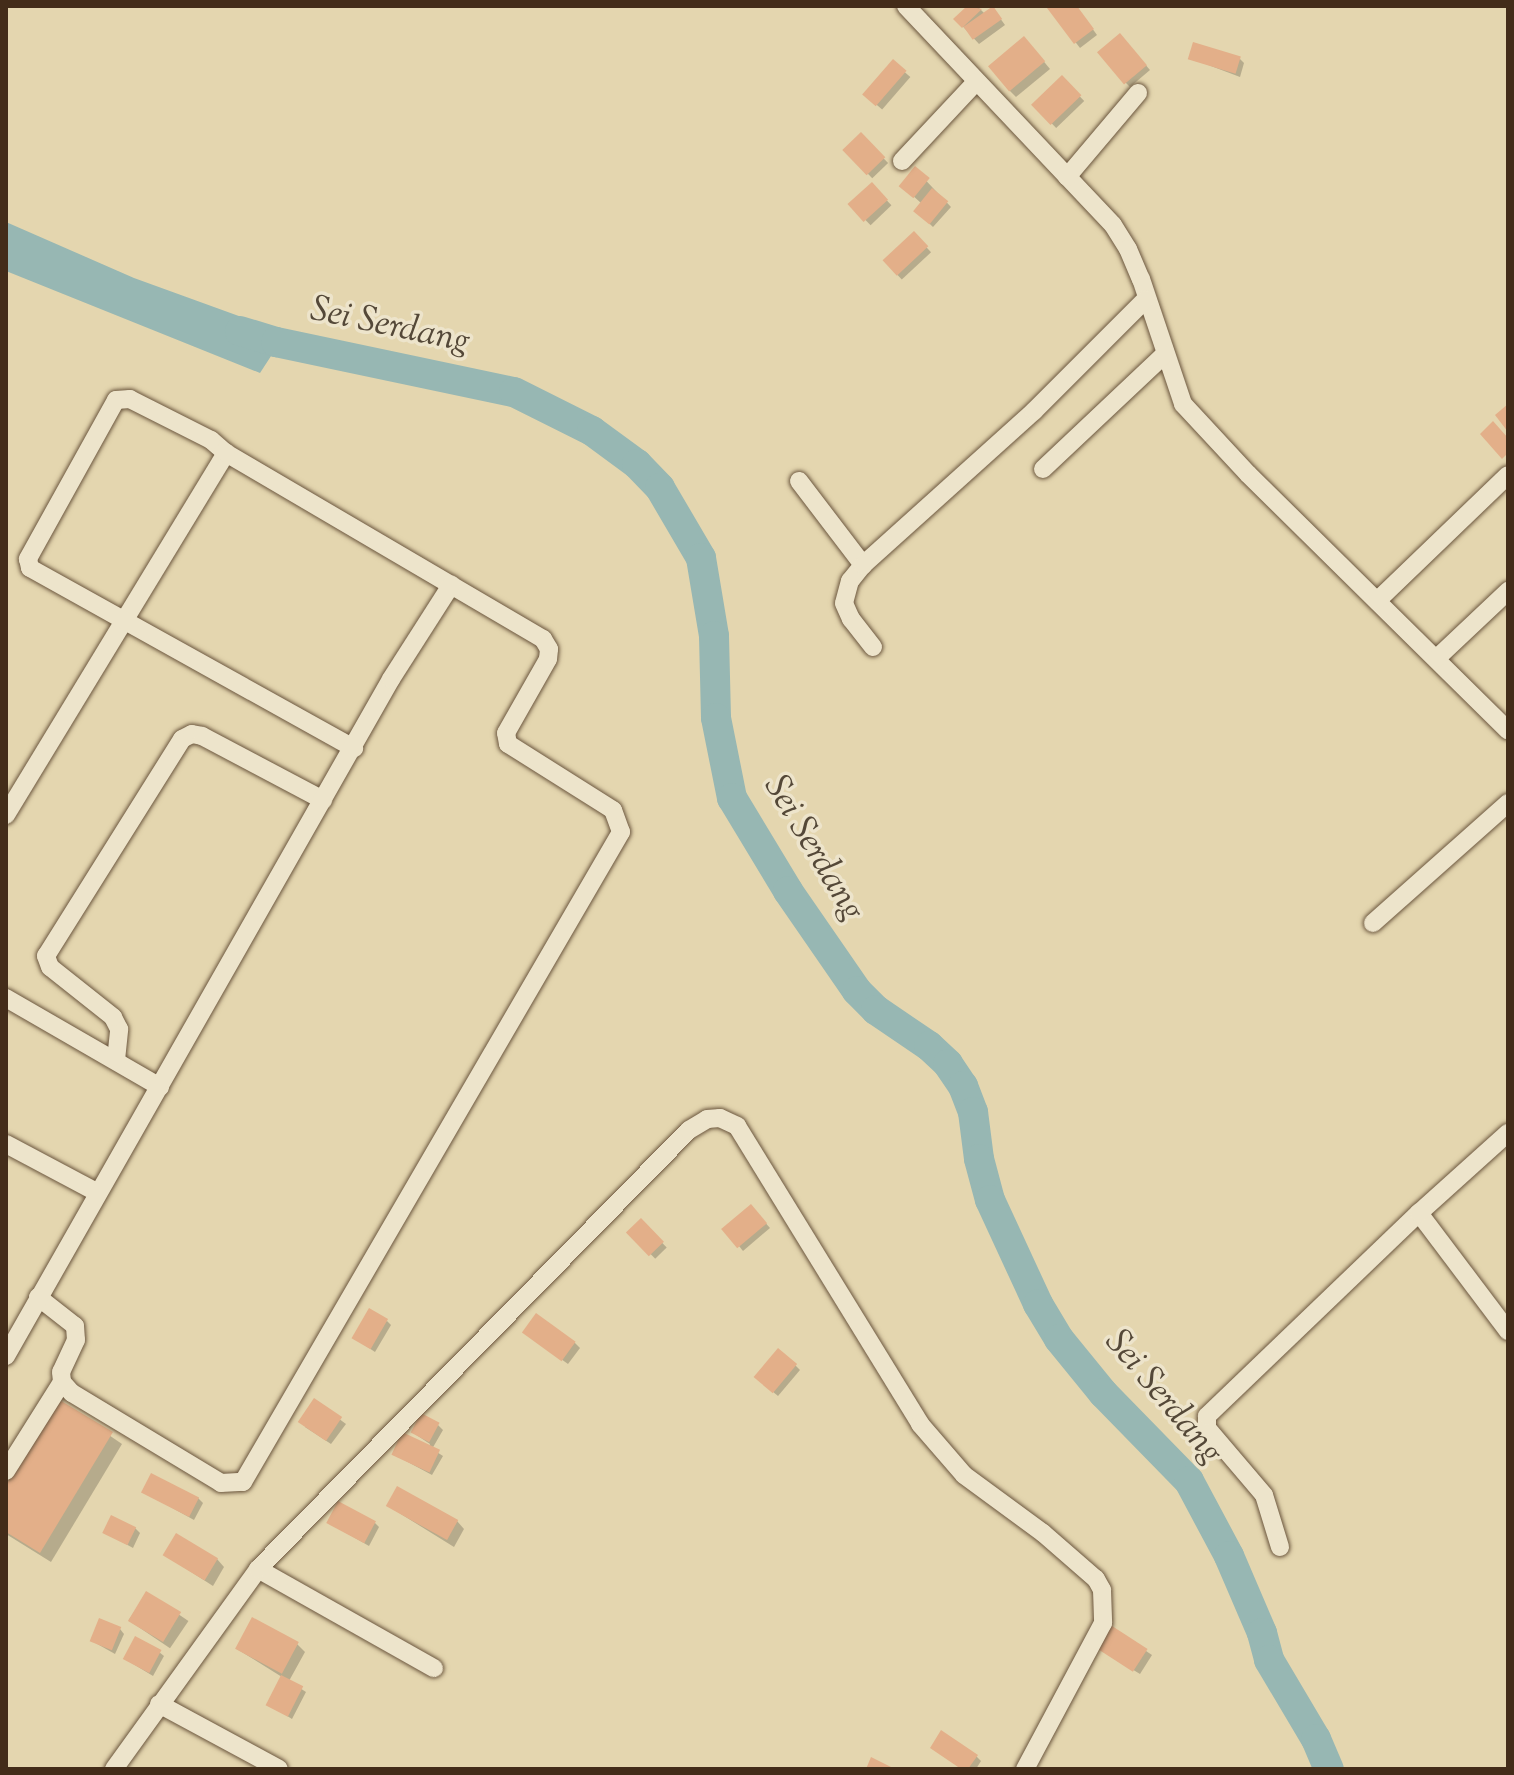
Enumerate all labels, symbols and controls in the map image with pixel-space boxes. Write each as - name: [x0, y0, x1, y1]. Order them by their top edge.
- water label: Sei Serdang: [306, 289, 474, 365]
- water label: Sei Serdang: [753, 768, 873, 930]
- water label: Sei Serdang: [1094, 1322, 1232, 1474]

